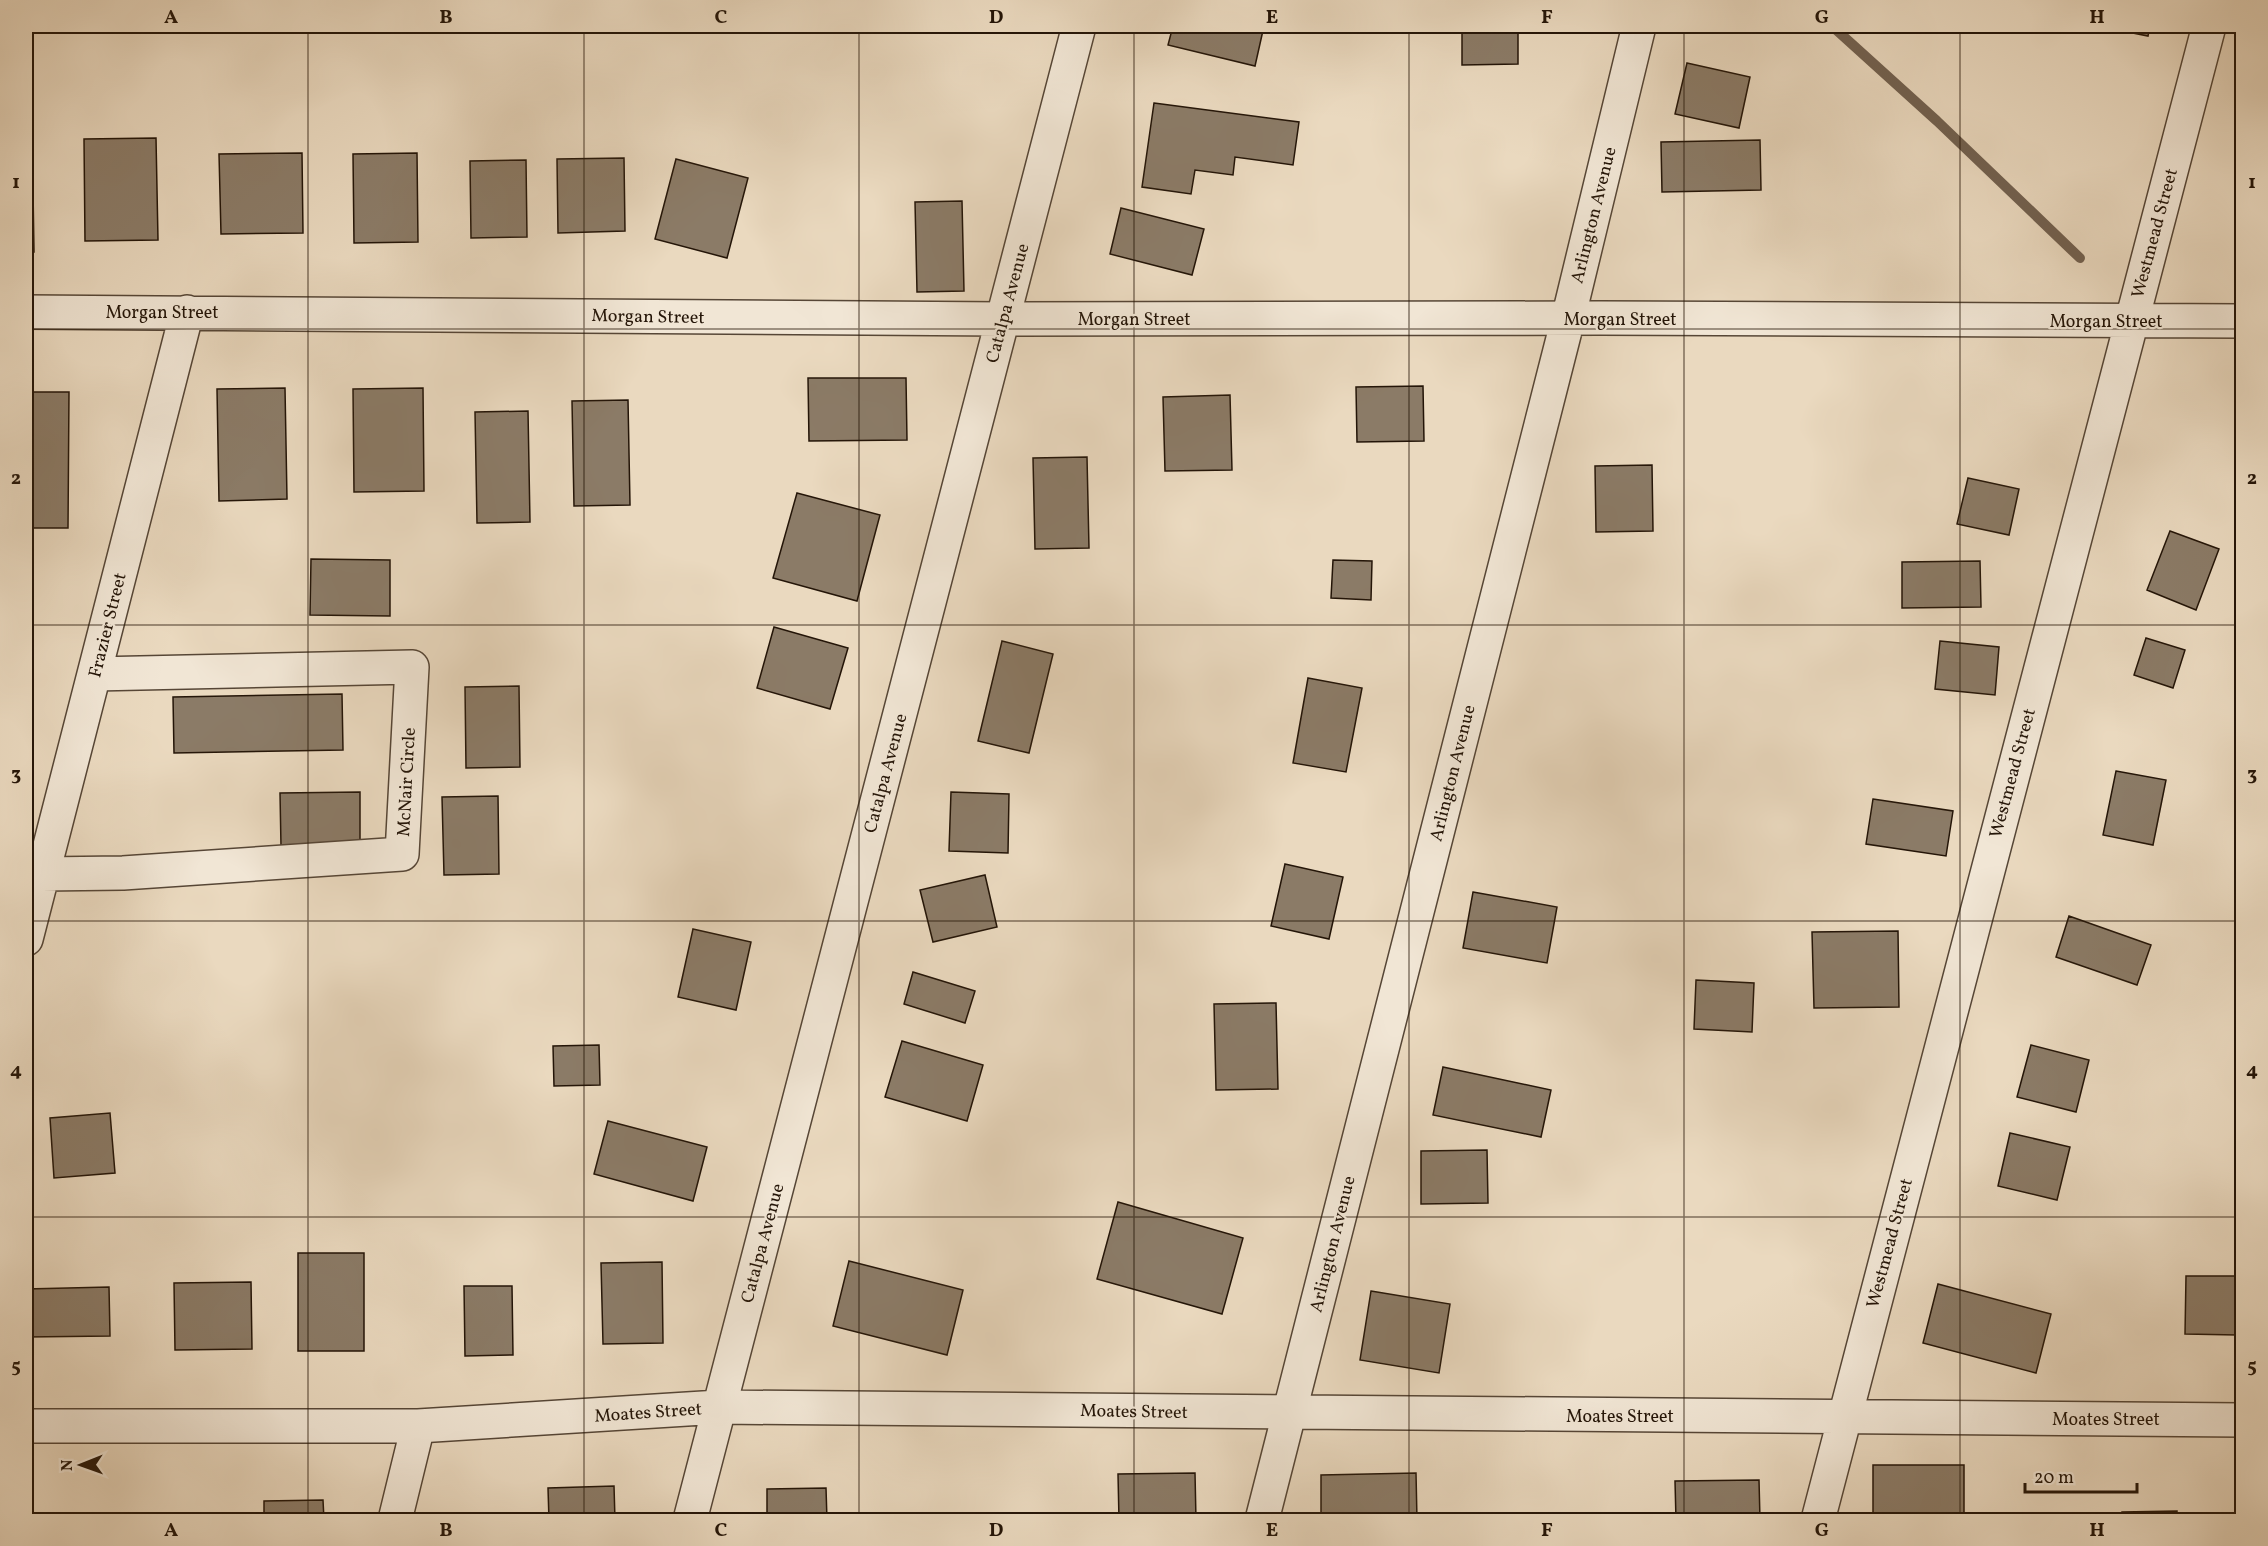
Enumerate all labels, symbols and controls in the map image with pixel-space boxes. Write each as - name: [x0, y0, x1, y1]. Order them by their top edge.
- text: A: [164, 4, 178, 32]
- text: B: [439, 4, 453, 32]
- text: C: [715, 4, 728, 32]
- text: D: [989, 4, 1003, 32]
- text: E: [1266, 4, 1278, 32]
- text: F: [1541, 4, 1553, 32]
- text: G: [1815, 4, 1829, 32]
- text: H: [2089, 4, 2105, 32]
- street label: Arlington Avenue: [1565, 144, 1624, 286]
- street label: Westmead Street: [2126, 166, 2185, 301]
- text: 1: [12, 169, 20, 197]
- text: 1: [2248, 169, 2256, 197]
- street label: Catalpa Avenue: [980, 241, 1036, 366]
- street label: Morgan Street: [105, 301, 219, 326]
- street label: Morgan Street: [591, 304, 705, 331]
- street label: Morgan Street: [1077, 308, 1191, 333]
- street label: Morgan Street: [1563, 308, 1677, 333]
- street label: Morgan Street: [2049, 310, 2163, 335]
- text: 2: [11, 465, 21, 493]
- text: 2: [2247, 465, 2257, 493]
- street label: Frazier Street: [83, 570, 134, 680]
- street label: Arlington Avenue: [1424, 702, 1483, 844]
- street label: Westmead Street: [1984, 706, 2043, 841]
- street label: Catalpa Avenue: [858, 711, 914, 836]
- street label: McNair Circle: [392, 727, 423, 837]
- text: 3: [11, 761, 21, 789]
- text: 3: [2247, 761, 2257, 789]
- text: 4: [10, 1057, 22, 1085]
- text: 4: [2246, 1057, 2258, 1085]
- street label: Arlington Avenue: [1304, 1173, 1363, 1315]
- street label: Westmead Street: [1861, 1176, 1920, 1311]
- street label: Catalpa Avenue: [735, 1181, 791, 1306]
- text: 5: [11, 1353, 21, 1381]
- text: 5: [2247, 1353, 2257, 1381]
- street label: Moates Street: [593, 1397, 703, 1430]
- street label: Moates Street: [1080, 1399, 1188, 1426]
- street label: Moates Street: [1566, 1405, 1674, 1430]
- street label: Moates Street: [2052, 1408, 2160, 1433]
- north arrow: [51, 1435, 111, 1495]
- scale bar: [2025, 1456, 2138, 1494]
- text: N: [57, 1459, 79, 1471]
- text: 20 m: [2034, 1466, 2074, 1491]
- text: A: [164, 1517, 178, 1545]
- text: B: [439, 1517, 453, 1545]
- text: C: [715, 1517, 728, 1545]
- text: D: [989, 1517, 1003, 1545]
- text: E: [1266, 1517, 1278, 1545]
- text: F: [1541, 1517, 1553, 1545]
- text: G: [1815, 1517, 1829, 1545]
- text: H: [2089, 1517, 2105, 1545]

